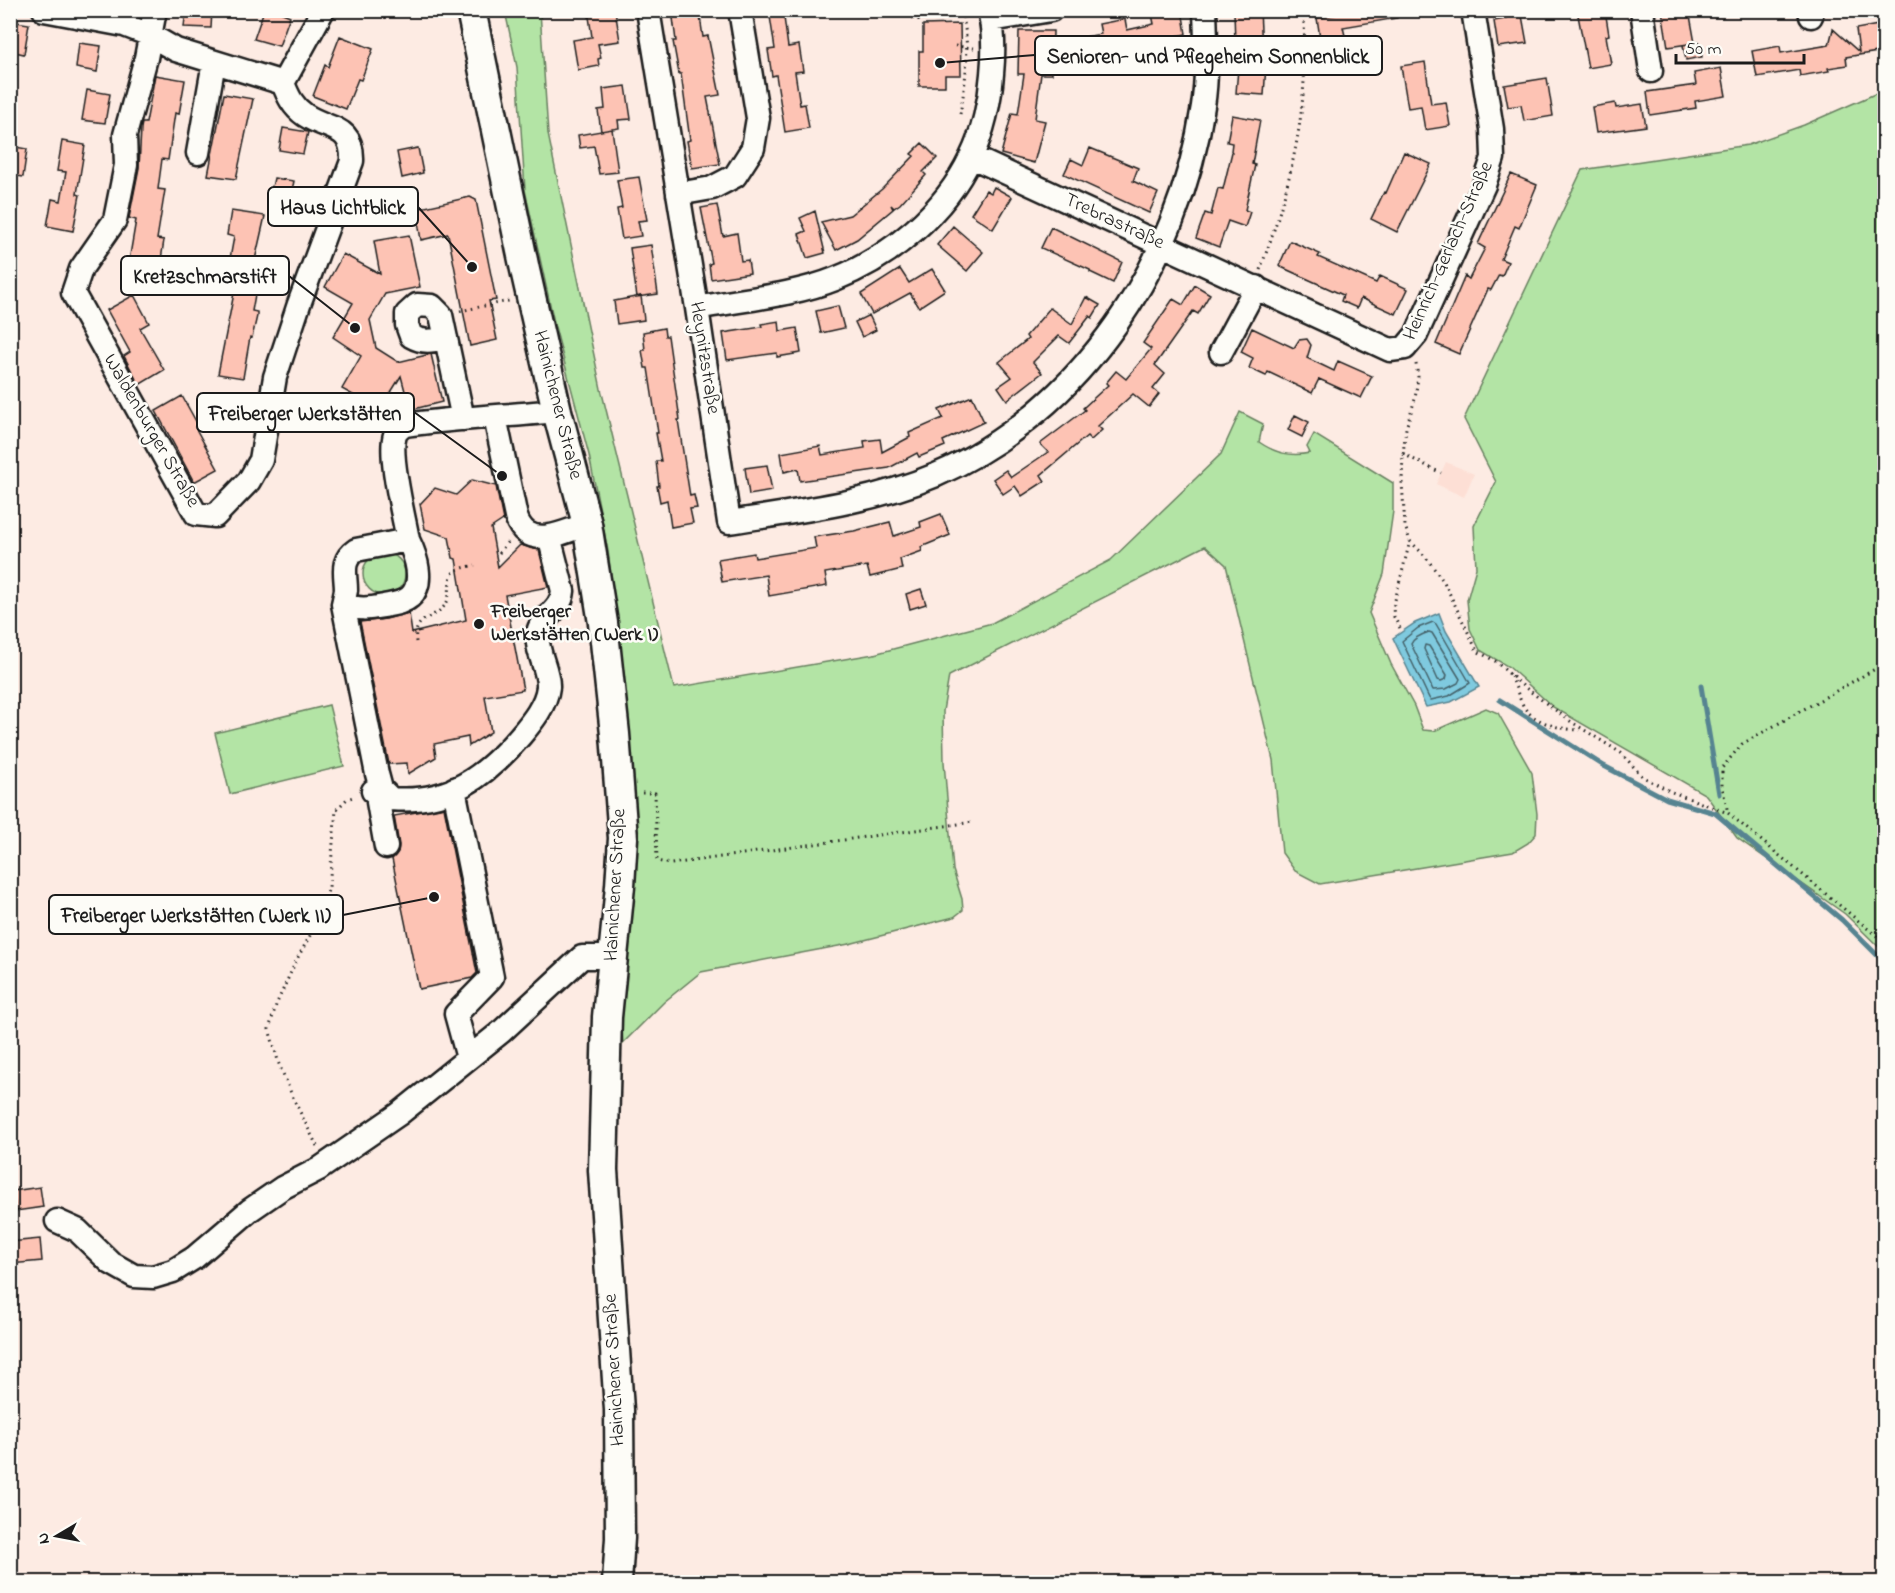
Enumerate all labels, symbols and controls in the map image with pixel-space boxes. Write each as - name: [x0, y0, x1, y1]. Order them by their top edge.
- scale bar: [1676, 27, 1804, 65]
- callout: Senioren- und Pflegeheim Sonnenblick: [1035, 36, 1382, 75]
- text: 50 m: [1685, 37, 1722, 63]
- text: Senioren- und Pflegeheim Sonnenblick: [1047, 43, 1370, 75]
- street label: Heinrich-Gerlach-Straße: [1396, 157, 1502, 345]
- street label: Trebrastraße: [1059, 186, 1169, 258]
- callout: Haus Lichtblick: [268, 187, 418, 226]
- text: Haus Lichtblick: [280, 194, 407, 224]
- callout: Kretzschmarstift: [121, 256, 289, 295]
- text: Kretzschmarstift: [133, 263, 278, 293]
- street label: Heynitzstraße: [681, 300, 727, 416]
- street label: Hainichener Straße: [524, 327, 590, 483]
- street label: Waldenburger Straße: [94, 349, 207, 514]
- callout: Freiberger Werkstätten: [197, 393, 414, 432]
- text: Freiberger Werkstätten: [208, 400, 401, 432]
- place label: Freiberger Werkstätten (Werk I): [490, 598, 658, 650]
- marker: Freiberger Werkstätten (Werk I): [472, 617, 486, 631]
- street label: Hainichener Straße: [598, 808, 634, 962]
- callout: Freiberger Werkstätten (Werk II): [49, 895, 343, 934]
- text: Freiberger Werkstätten (Werk II): [60, 902, 332, 934]
- street label: Hainichener Straße: [597, 1293, 633, 1447]
- north arrow: [27, 1506, 87, 1566]
- text: N: [31, 1531, 57, 1546]

